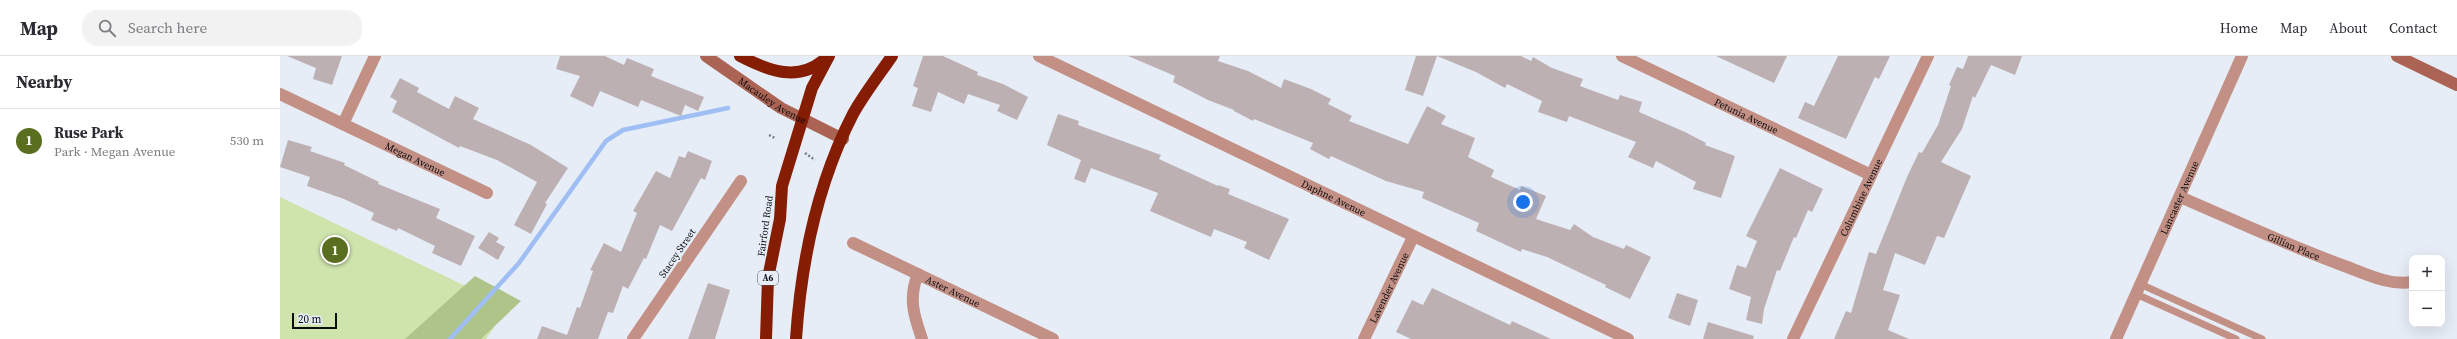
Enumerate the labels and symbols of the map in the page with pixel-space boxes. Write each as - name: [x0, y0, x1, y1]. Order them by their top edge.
- street label: Macauley Avenue: [736, 74, 809, 126]
- street label: Petunia Avenue: [1712, 95, 1781, 136]
- street label: Megan Avenue: [383, 139, 448, 179]
- street label: Columbine Avenue: [1837, 156, 1885, 238]
- street label: Lancaster Avenue: [2157, 159, 2201, 236]
- street label: Daphne Avenue: [1299, 177, 1368, 219]
- your location: [1513, 192, 1533, 212]
- street label: Fairford Road: [754, 194, 776, 257]
- street label: Stacey Street: [656, 225, 699, 280]
- street label: Gillian Place: [2265, 229, 2322, 263]
- pin: 1: [322, 235, 348, 265]
- street label: Lavender Avenue: [1366, 250, 1411, 325]
- road number: A6: [758, 271, 778, 285]
- street label: Aster Avenue: [924, 272, 982, 310]
- scale bar: [292, 311, 337, 330]

